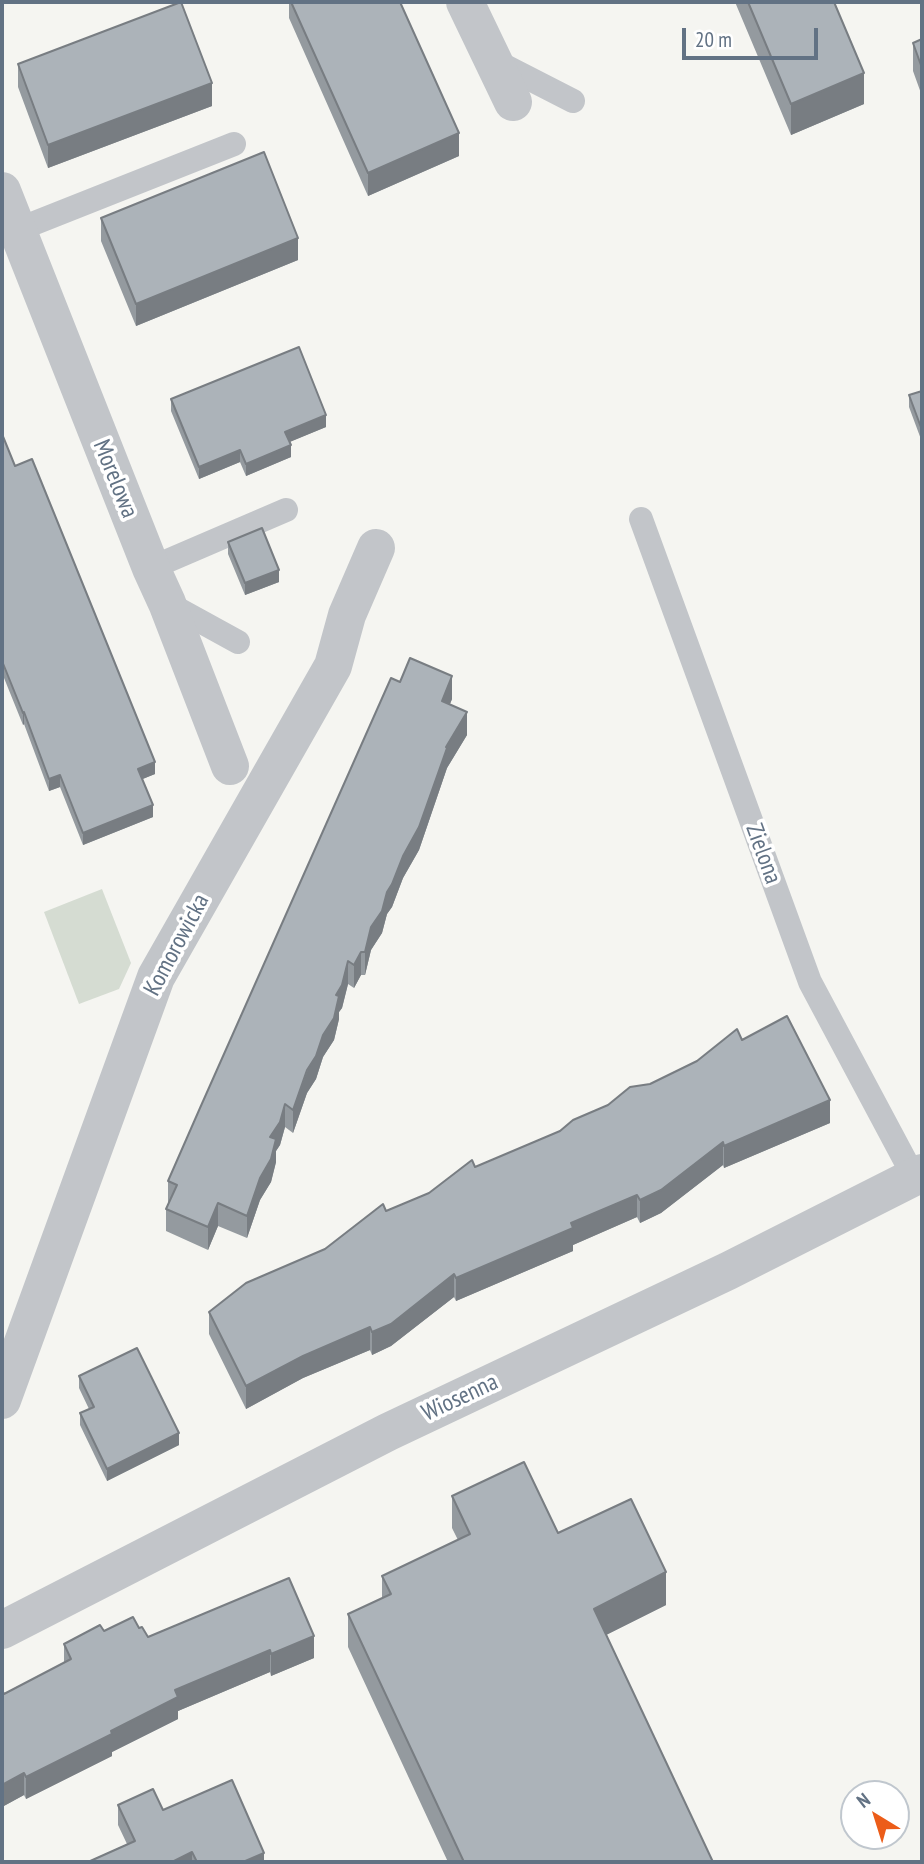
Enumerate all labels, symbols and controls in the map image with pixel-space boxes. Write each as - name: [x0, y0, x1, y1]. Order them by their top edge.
- scale bar: [686, 14, 822, 58]
- text: 20 m: [695, 26, 732, 53]
- street label: Morelowa: [86, 436, 144, 522]
- street label: Zielona: [739, 820, 787, 888]
- street label: Komorowicka: [138, 889, 216, 1001]
- street label: Wiosenna: [417, 1368, 503, 1428]
- north arrow: [840, 1780, 910, 1850]
- text: N: [852, 1787, 875, 1813]

